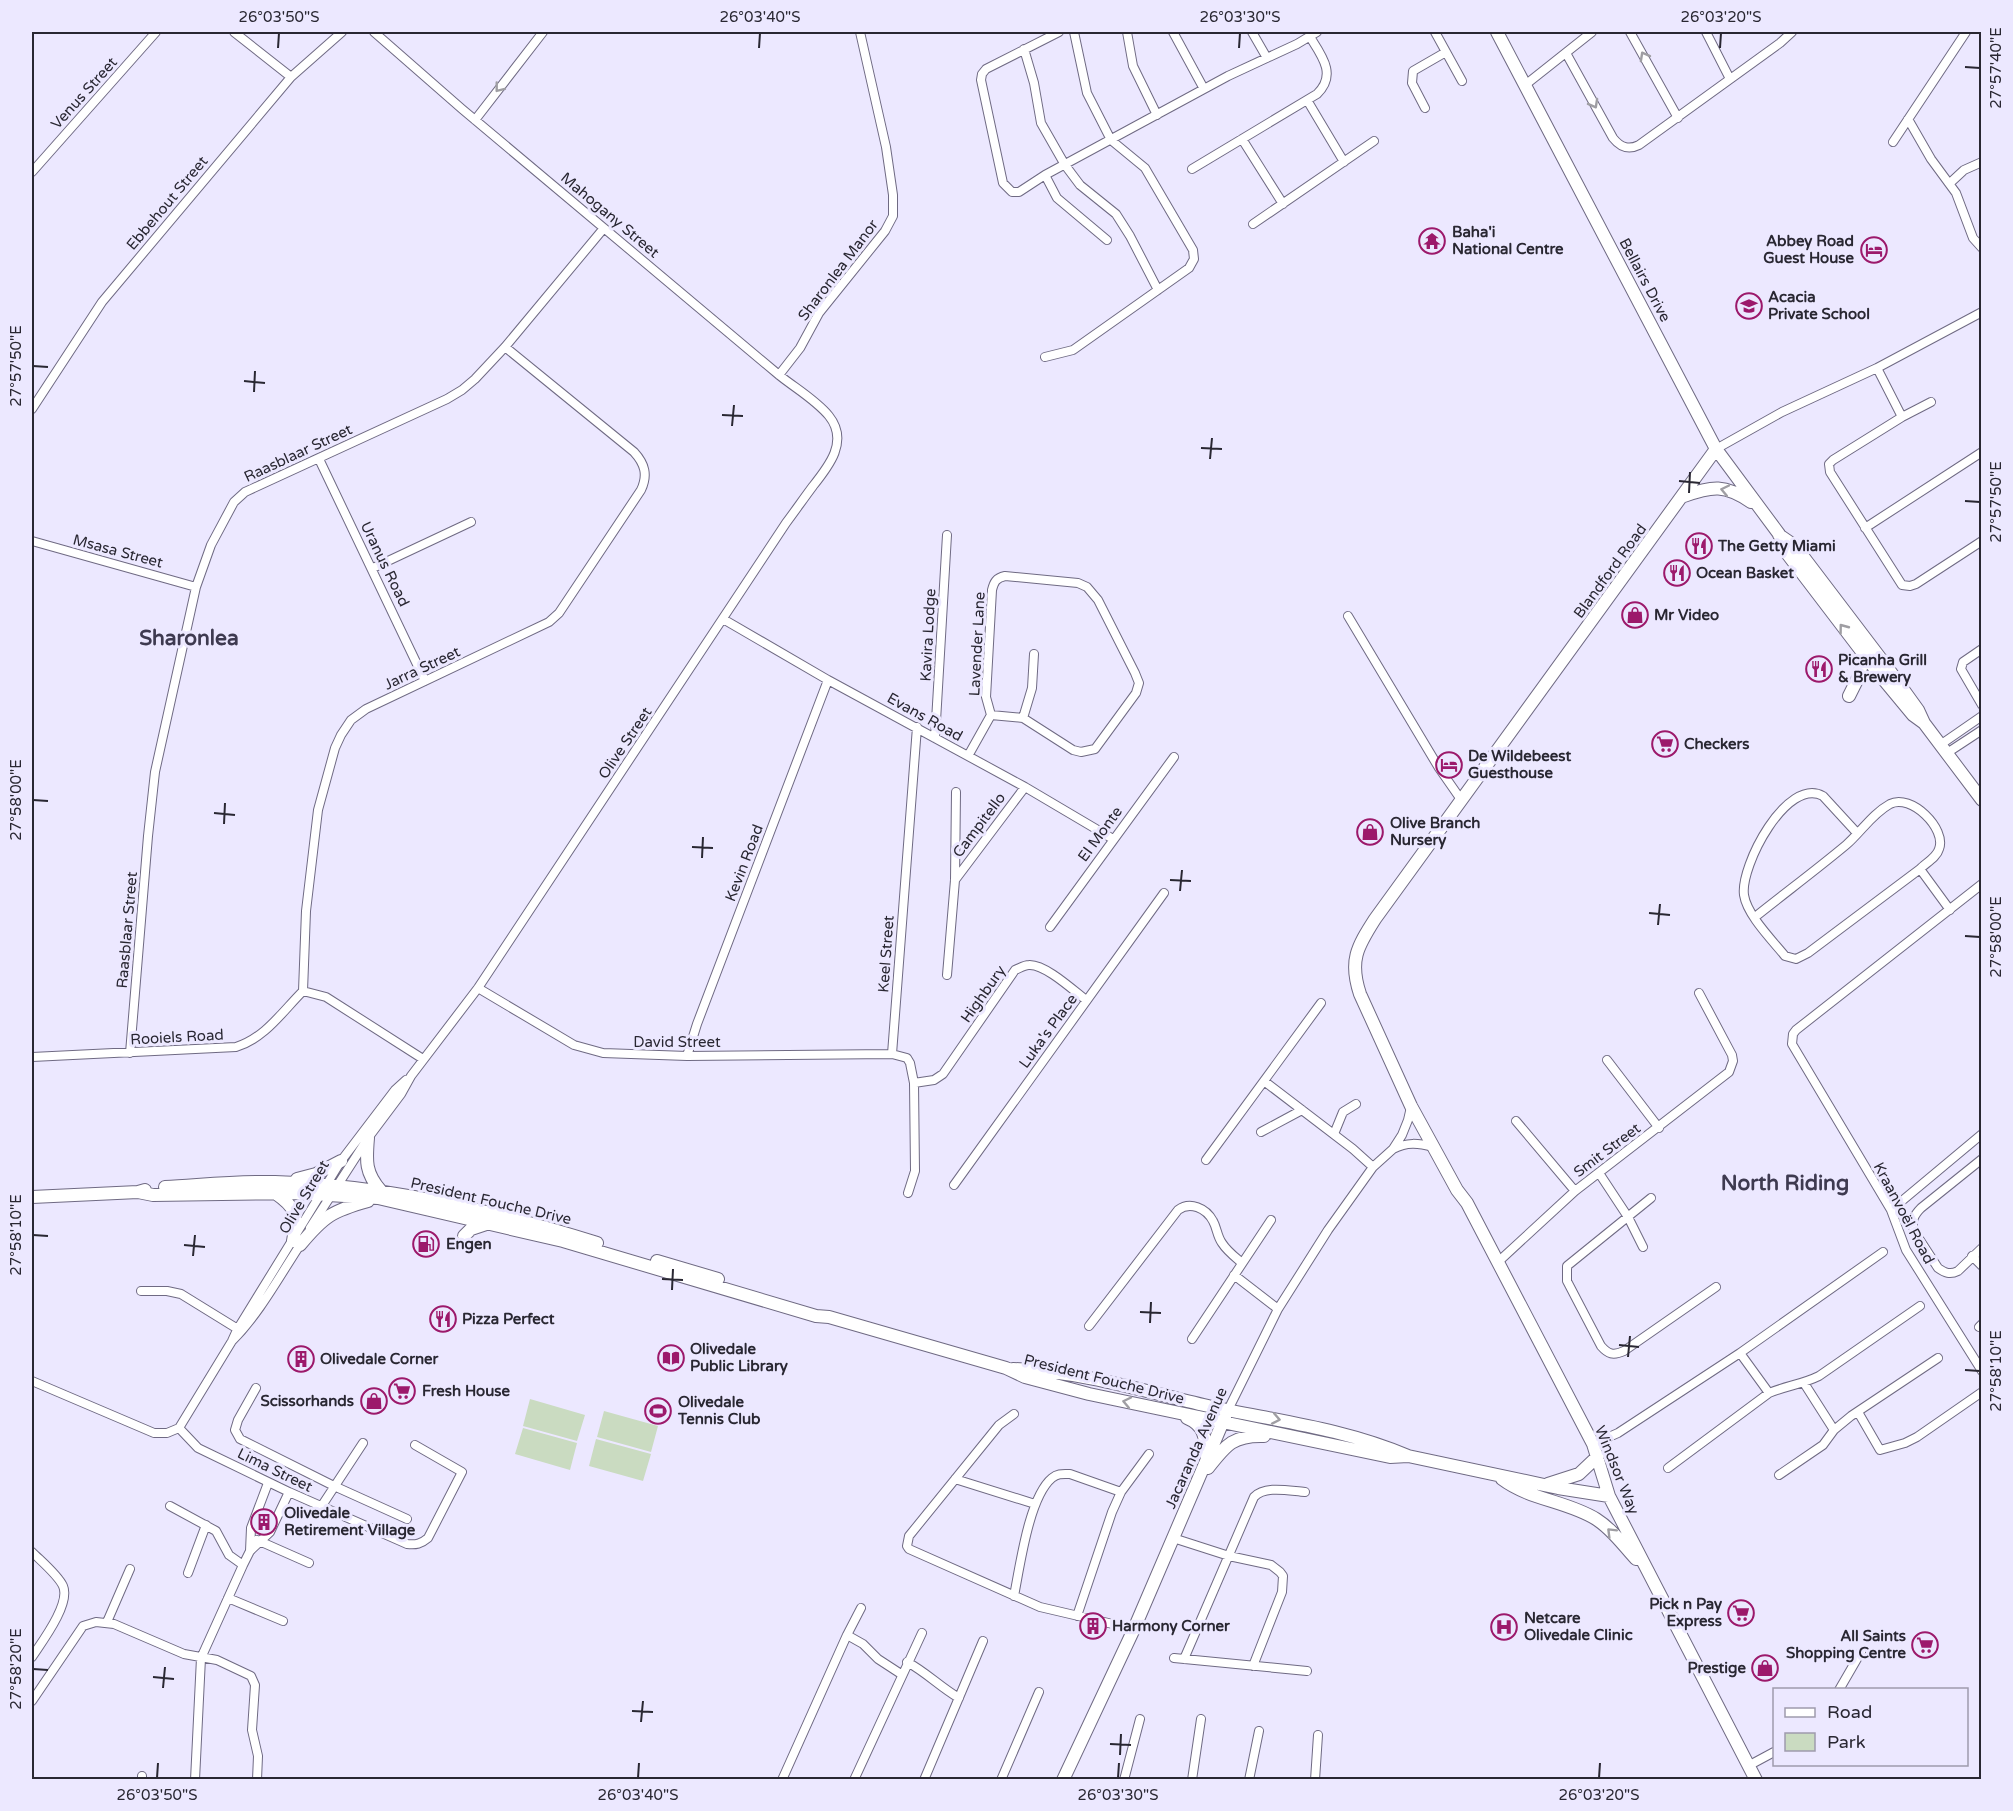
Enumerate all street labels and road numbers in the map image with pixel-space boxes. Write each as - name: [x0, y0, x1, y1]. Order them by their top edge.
- street label: Venus Street: [47, 53, 121, 133]
- street label: Ebbehout Street: [123, 152, 212, 254]
- street label: Mahogany Street: [557, 169, 663, 262]
- street label: Sharonlea Manor: [794, 216, 882, 324]
- street label: Bellairs Drive: [1615, 235, 1675, 325]
- street label: Raasblaar Street: [241, 420, 355, 486]
- street label: Uranus Road: [357, 519, 413, 609]
- street label: Blandford Road: [1570, 520, 1650, 622]
- street label: Msasa Street: [71, 530, 165, 572]
- street label: Kavira Lodge: [917, 588, 939, 682]
- street label: Lavender Lane: [965, 591, 989, 697]
- street label: Jarra Street: [381, 642, 463, 694]
- street label: Evans Road: [884, 689, 966, 745]
- street label: Olive Street: [594, 703, 656, 782]
- street label: Campitello: [949, 789, 1009, 861]
- street label: El Monte: [1074, 803, 1126, 865]
- street label: Kevin Road: [721, 822, 767, 904]
- street label: Raasblaar Street: [113, 871, 141, 989]
- street label: Keel Street: [874, 914, 898, 993]
- street label: Highbury: [957, 962, 1009, 1026]
- street label: Luka's Place: [1015, 990, 1081, 1072]
- street label: Rooiels Road: [130, 1026, 224, 1048]
- street label: David Street: [633, 1033, 721, 1051]
- street label: Smit Street: [1570, 1119, 1644, 1181]
- street label: Olive Street: [275, 1157, 333, 1237]
- street label: Kraanvoël Road: [1870, 1159, 1938, 1267]
- street label: President Fouche Drive: [409, 1174, 573, 1228]
- street label: President Fouche Drive: [1022, 1350, 1186, 1408]
- street label: Jacaranda Avenue: [1161, 1385, 1231, 1511]
- street label: Windsor Way: [1591, 1423, 1643, 1517]
- street label: Lima Street: [234, 1444, 316, 1496]

